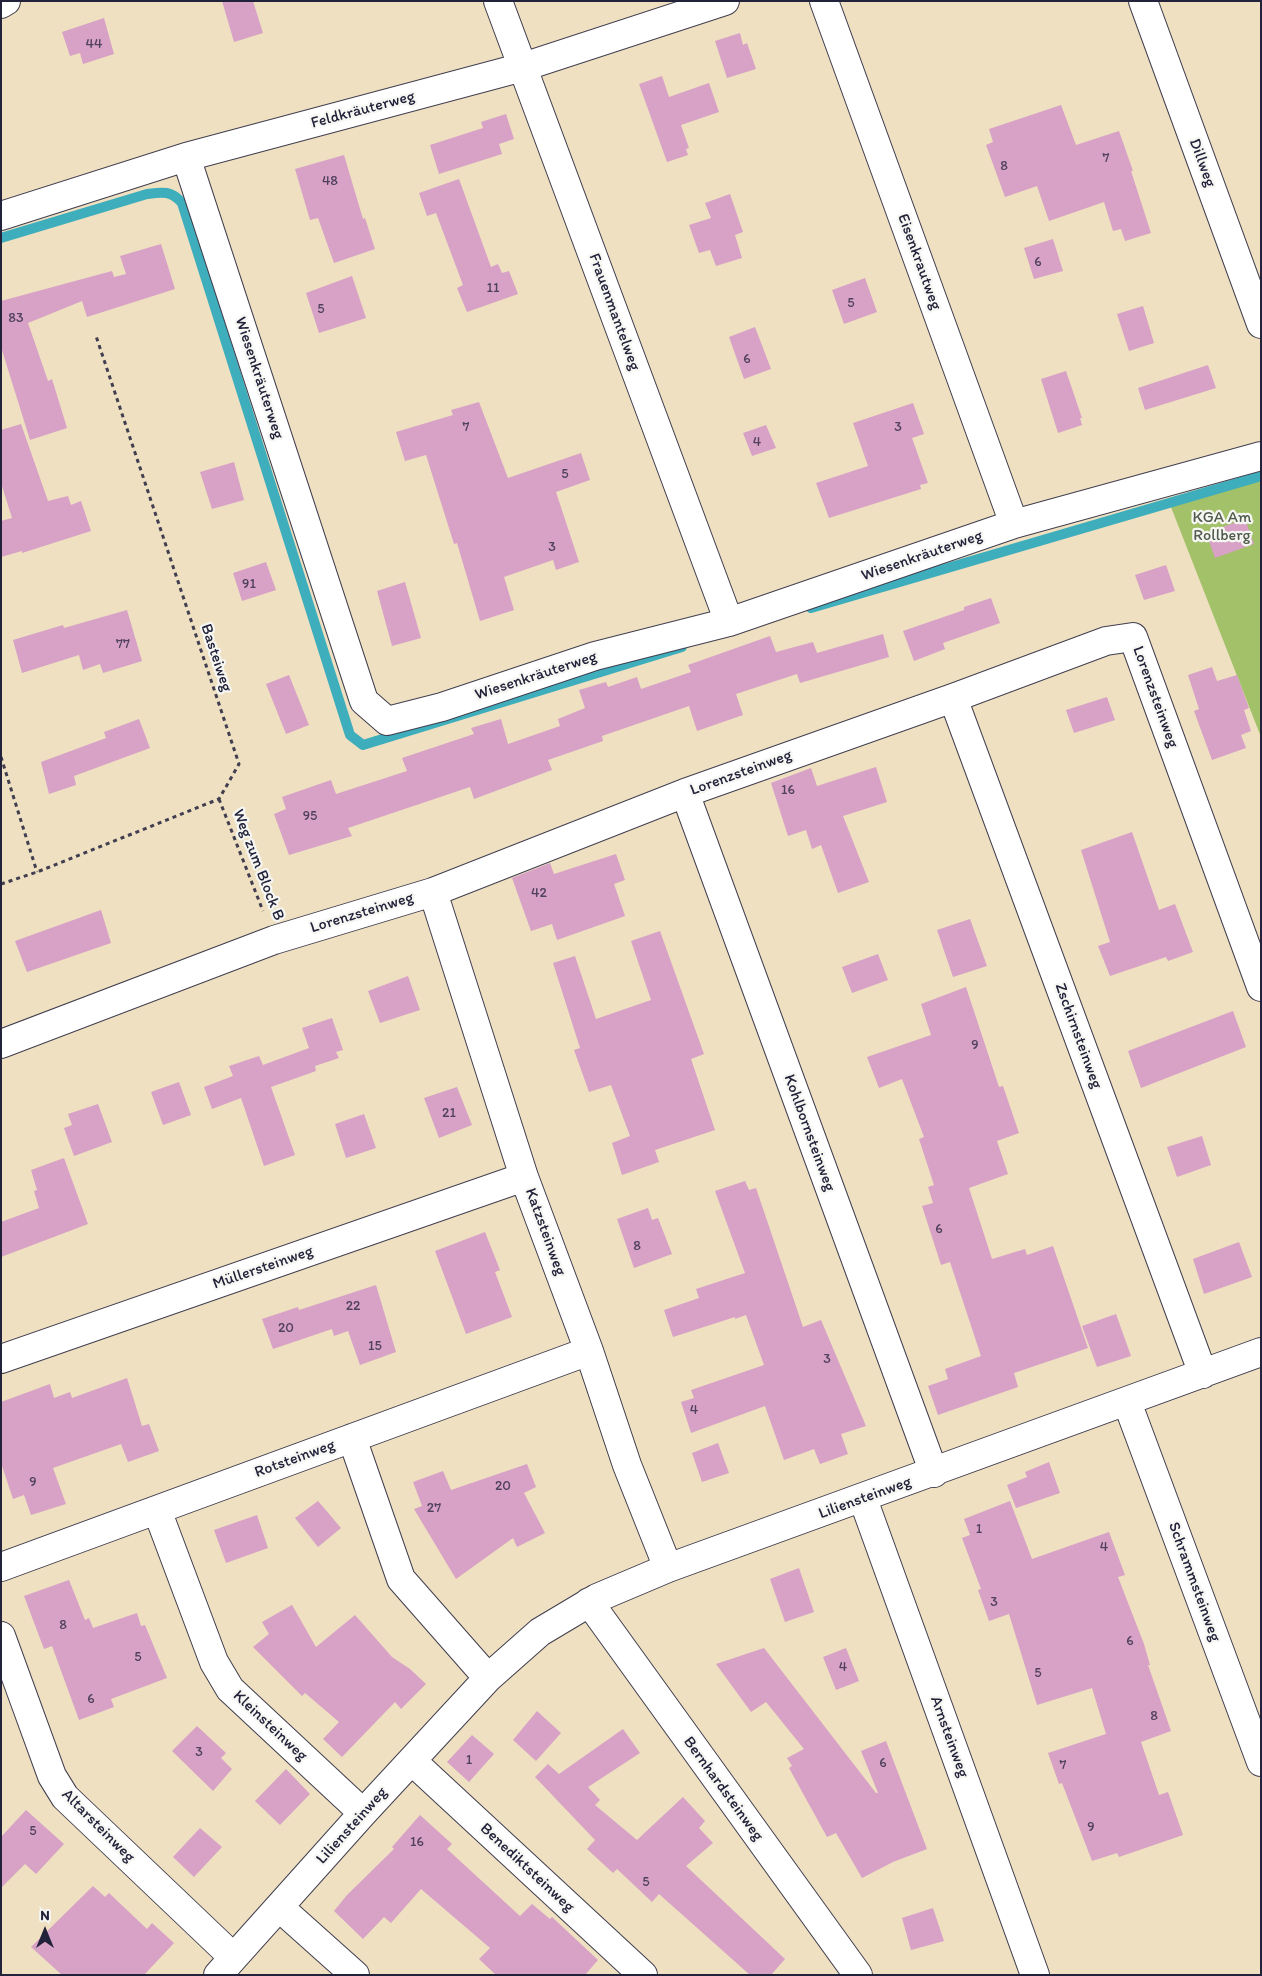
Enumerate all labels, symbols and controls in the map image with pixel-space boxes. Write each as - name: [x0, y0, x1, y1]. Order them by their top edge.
- house number: 44: [86, 36, 102, 52]
- street label: Feldkräuterweg: [309, 87, 417, 133]
- street label: Dillweg: [1184, 136, 1220, 190]
- house number: 7: [1103, 150, 1109, 166]
- house number: 8: [1000, 158, 1008, 174]
- house number: 48: [322, 173, 338, 189]
- street label: Eisenkrautweg: [893, 211, 945, 313]
- street label: Frauenmantelweg: [584, 251, 644, 373]
- house number: 6: [1034, 254, 1042, 270]
- house number: 11: [487, 280, 499, 296]
- house number: 5: [847, 295, 855, 311]
- house number: 5: [317, 301, 325, 317]
- house number: 83: [8, 310, 24, 326]
- street label: Wiesenkräuterweg: [230, 315, 288, 441]
- house number: 6: [743, 351, 751, 367]
- house number: 7: [463, 419, 469, 435]
- house number: 3: [894, 419, 902, 435]
- house number: 4: [753, 434, 761, 450]
- house number: 5: [561, 466, 569, 482]
- park label: KGA Am Rollberg: [1193, 508, 1251, 546]
- street label: Wiesenkräuterweg: [859, 526, 985, 586]
- house number: 3: [548, 539, 556, 555]
- house number: 91: [242, 576, 256, 592]
- street label: Basteiweg: [196, 622, 236, 694]
- house number: 77: [116, 636, 130, 652]
- street label: Lorenzsteinweg: [1128, 644, 1182, 750]
- street label: Wiesenkräuterweg: [473, 647, 599, 705]
- street label: Lorenzsteinweg: [688, 746, 794, 800]
- house number: 16: [781, 782, 795, 798]
- street label: Weg zum Block B: [228, 807, 288, 923]
- house number: 95: [303, 808, 317, 824]
- house number: 42: [531, 885, 547, 901]
- street label: Lorenzsteinweg: [308, 888, 416, 938]
- street label: Zschirnsteinweg: [1050, 980, 1106, 1092]
- house number: 9: [971, 1037, 979, 1053]
- street label: Kohlbornsteinweg: [779, 1072, 839, 1194]
- house number: 21: [442, 1105, 456, 1121]
- street label: Katzsteinweg: [520, 1186, 570, 1278]
- house number: 6: [935, 1221, 943, 1237]
- house number: 8: [633, 1238, 641, 1254]
- street label: Müllersteinweg: [210, 1242, 316, 1294]
- house number: 22: [346, 1298, 360, 1314]
- house number: 20: [278, 1320, 294, 1336]
- house number: 15: [368, 1338, 382, 1354]
- house number: 3: [823, 1351, 831, 1367]
- house number: 4: [690, 1402, 698, 1418]
- street label: Rotsteinweg: [252, 1436, 338, 1482]
- street label: Liliensteinweg: [816, 1472, 914, 1524]
- house number: 9: [29, 1474, 37, 1490]
- house number: 20: [495, 1478, 511, 1494]
- house number: 27: [427, 1500, 441, 1516]
- street label: Schrammsteinweg: [1163, 1520, 1225, 1644]
- house number: 1: [976, 1521, 982, 1537]
- house number: 4: [1100, 1539, 1108, 1555]
- house number: 3: [990, 1594, 998, 1610]
- house number: 8: [59, 1617, 67, 1633]
- house number: 6: [1126, 1633, 1134, 1649]
- house number: 5: [134, 1649, 142, 1665]
- house number: 4: [839, 1659, 847, 1675]
- house number: 5: [1034, 1665, 1042, 1681]
- street label: Kleinsteinweg: [229, 1686, 311, 1766]
- house number: 6: [87, 1691, 95, 1707]
- street label: Arnsteinweg: [925, 1694, 973, 1780]
- house number: 8: [1150, 1708, 1158, 1724]
- street label: Bernhardsteinweg: [679, 1733, 767, 1845]
- house number: 3: [195, 1744, 203, 1760]
- house number: 1: [466, 1752, 472, 1768]
- house number: 6: [879, 1755, 887, 1771]
- house number: 7: [1060, 1757, 1066, 1773]
- street label: Liliensteinweg: [312, 1783, 392, 1869]
- street label: Altarsteinweg: [57, 1785, 139, 1867]
- street label: Benediktsteinweg: [476, 1819, 578, 1917]
- house number: 9: [1087, 1819, 1095, 1835]
- house number: 5: [29, 1823, 37, 1839]
- house number: 16: [410, 1834, 424, 1850]
- house number: 5: [642, 1874, 650, 1890]
- north arrow: [20, 1906, 70, 1956]
- text: N: [40, 1907, 50, 1924]

